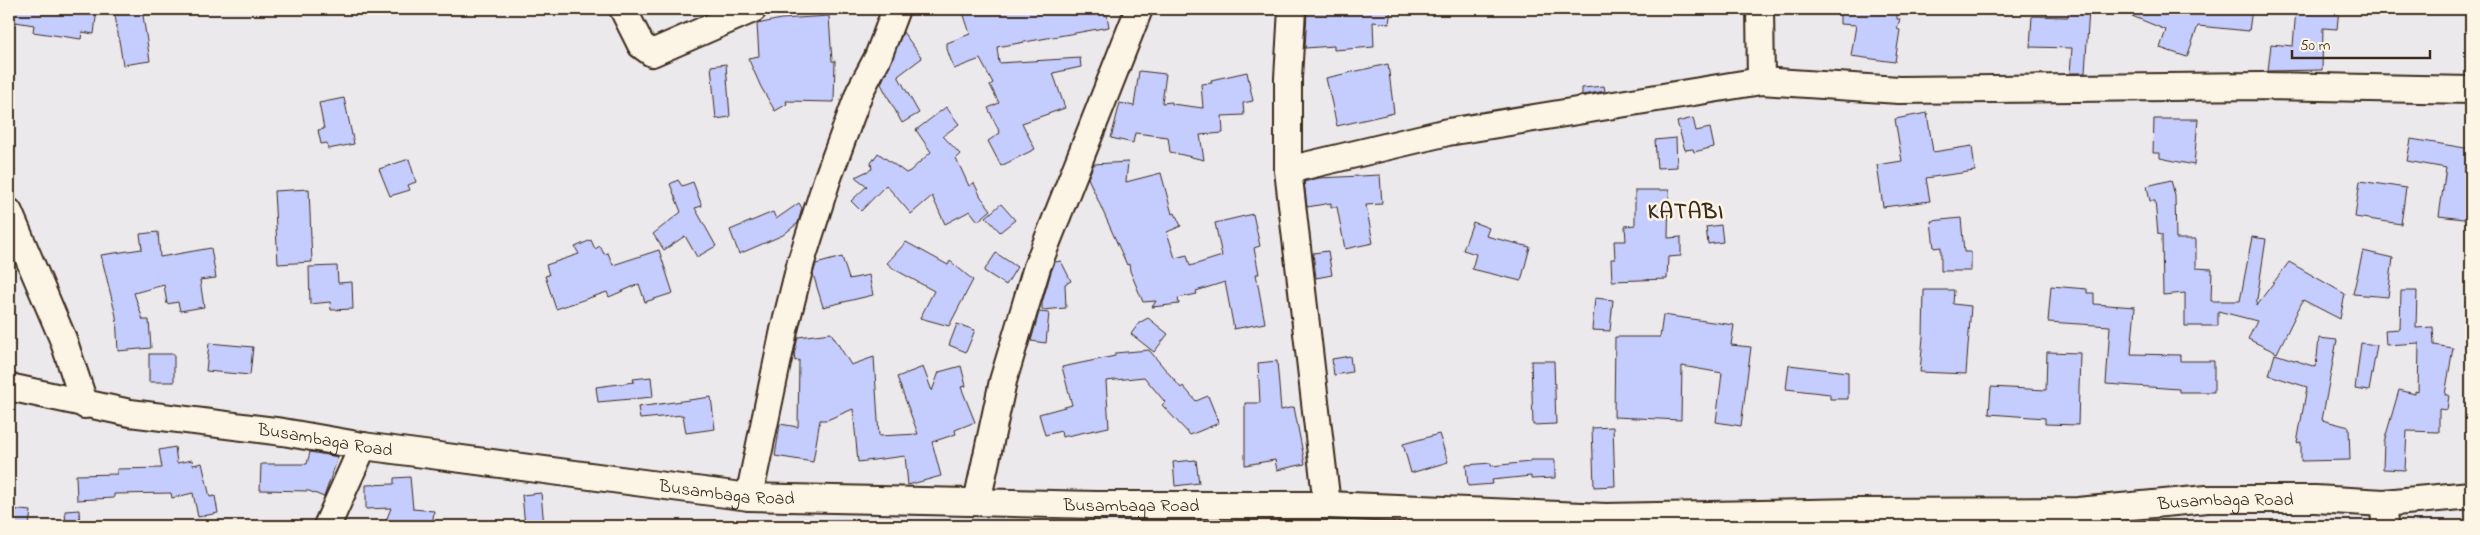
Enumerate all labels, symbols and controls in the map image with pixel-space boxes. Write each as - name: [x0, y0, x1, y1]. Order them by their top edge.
- scale bar: [2292, 28, 2430, 60]
- text: 50 m: [2300, 35, 2331, 57]
- district label: KATABI: [1648, 197, 1724, 229]
- street label: Busambaga Road: [255, 418, 394, 465]
- street label: Busambaga Road: [656, 474, 795, 513]
- street label: Busambaga Road: [2156, 488, 2294, 519]
- street label: Busambaga Road: [1062, 493, 1199, 521]

